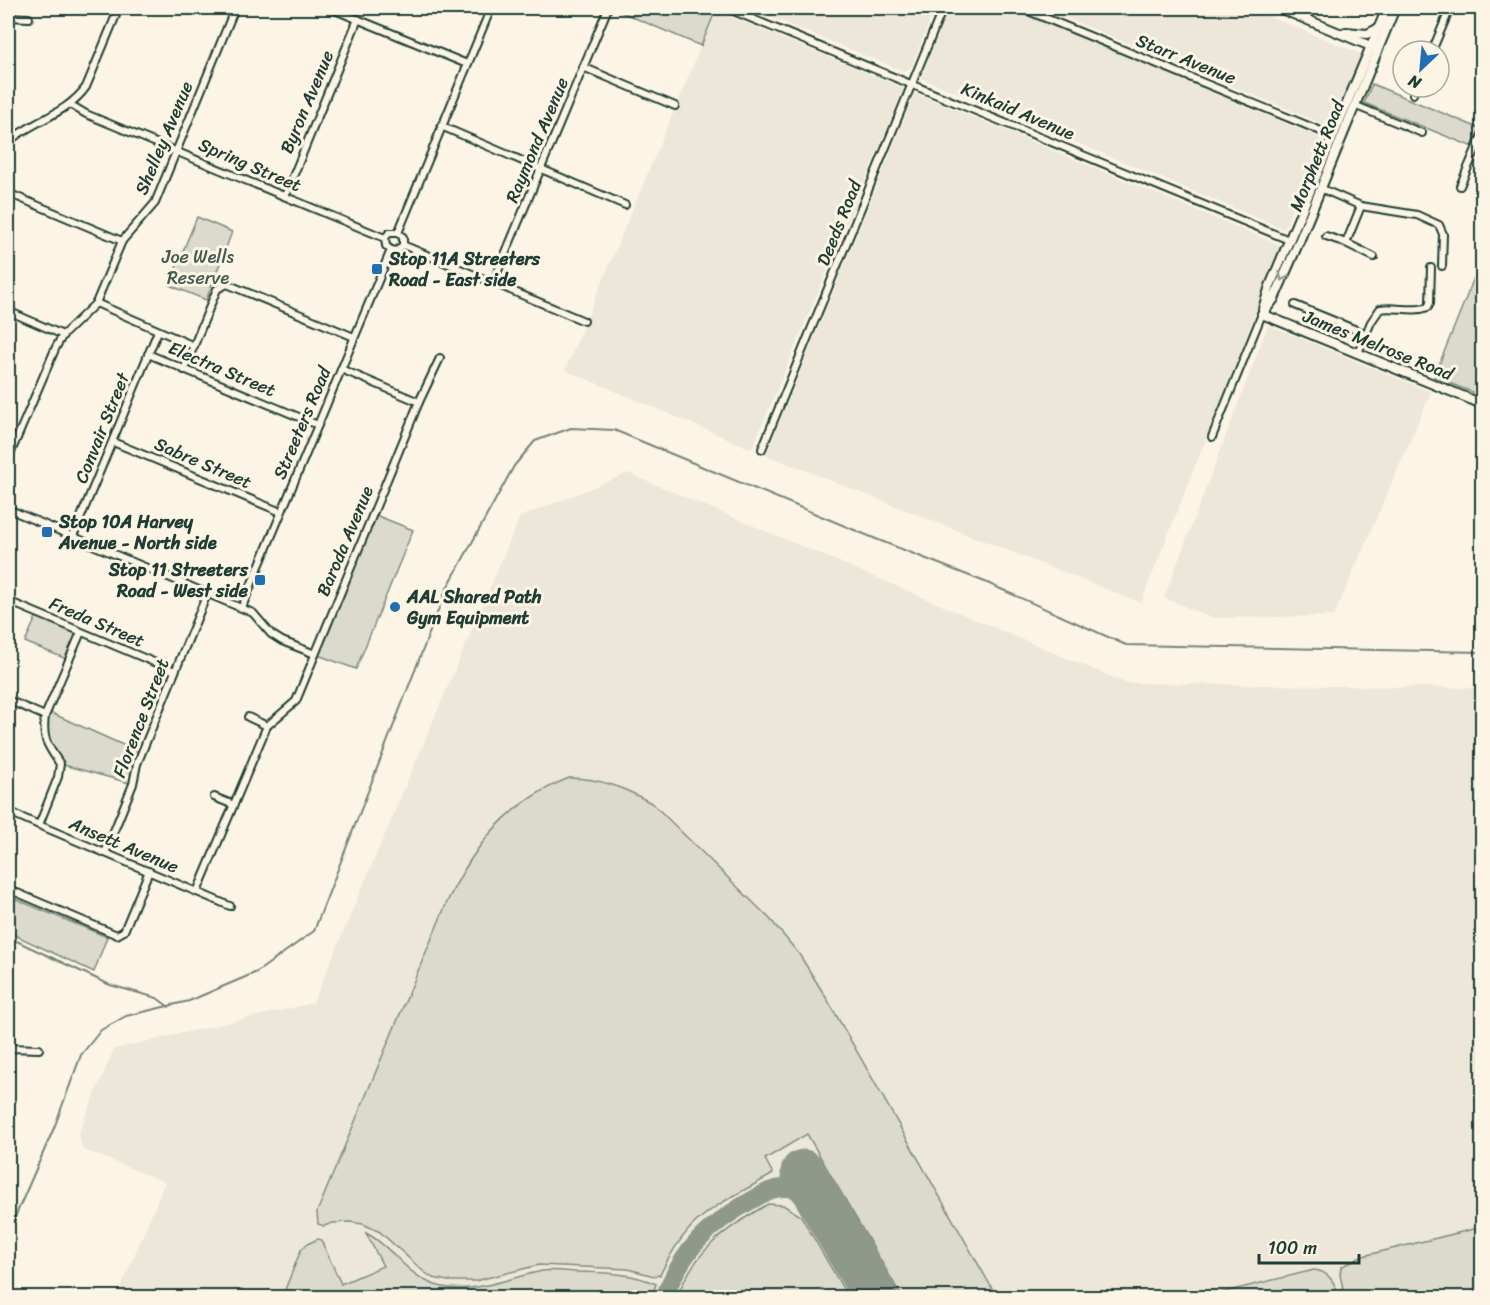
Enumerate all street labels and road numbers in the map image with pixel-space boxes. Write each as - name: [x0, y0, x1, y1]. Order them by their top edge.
- street label: Starr Avenue: [1131, 24, 1241, 94]
- street label: Byron Avenue: [271, 45, 343, 159]
- street label: Raymond Avenue: [496, 72, 578, 208]
- street label: Kinkaid Avenue: [956, 73, 1080, 149]
- street label: Shelley Avenue: [126, 76, 202, 200]
- street label: Morphett Road: [1280, 94, 1354, 216]
- street label: Spring Street: [193, 129, 307, 201]
- street label: Deeds Road: [807, 174, 871, 271]
- street label: James Melrose Road: [1297, 300, 1459, 390]
- street label: Electra Street: [163, 332, 281, 406]
- street label: Streeters Road: [264, 360, 341, 484]
- street label: Convair Street: [65, 367, 139, 488]
- street label: Sabre Street: [149, 428, 257, 498]
- street label: Baroda Avenue: [307, 480, 383, 601]
- street label: Freda Street: [44, 587, 150, 657]
- street label: Florence Street: [104, 653, 179, 782]
- street label: Ansett Avenue: [63, 807, 184, 882]

